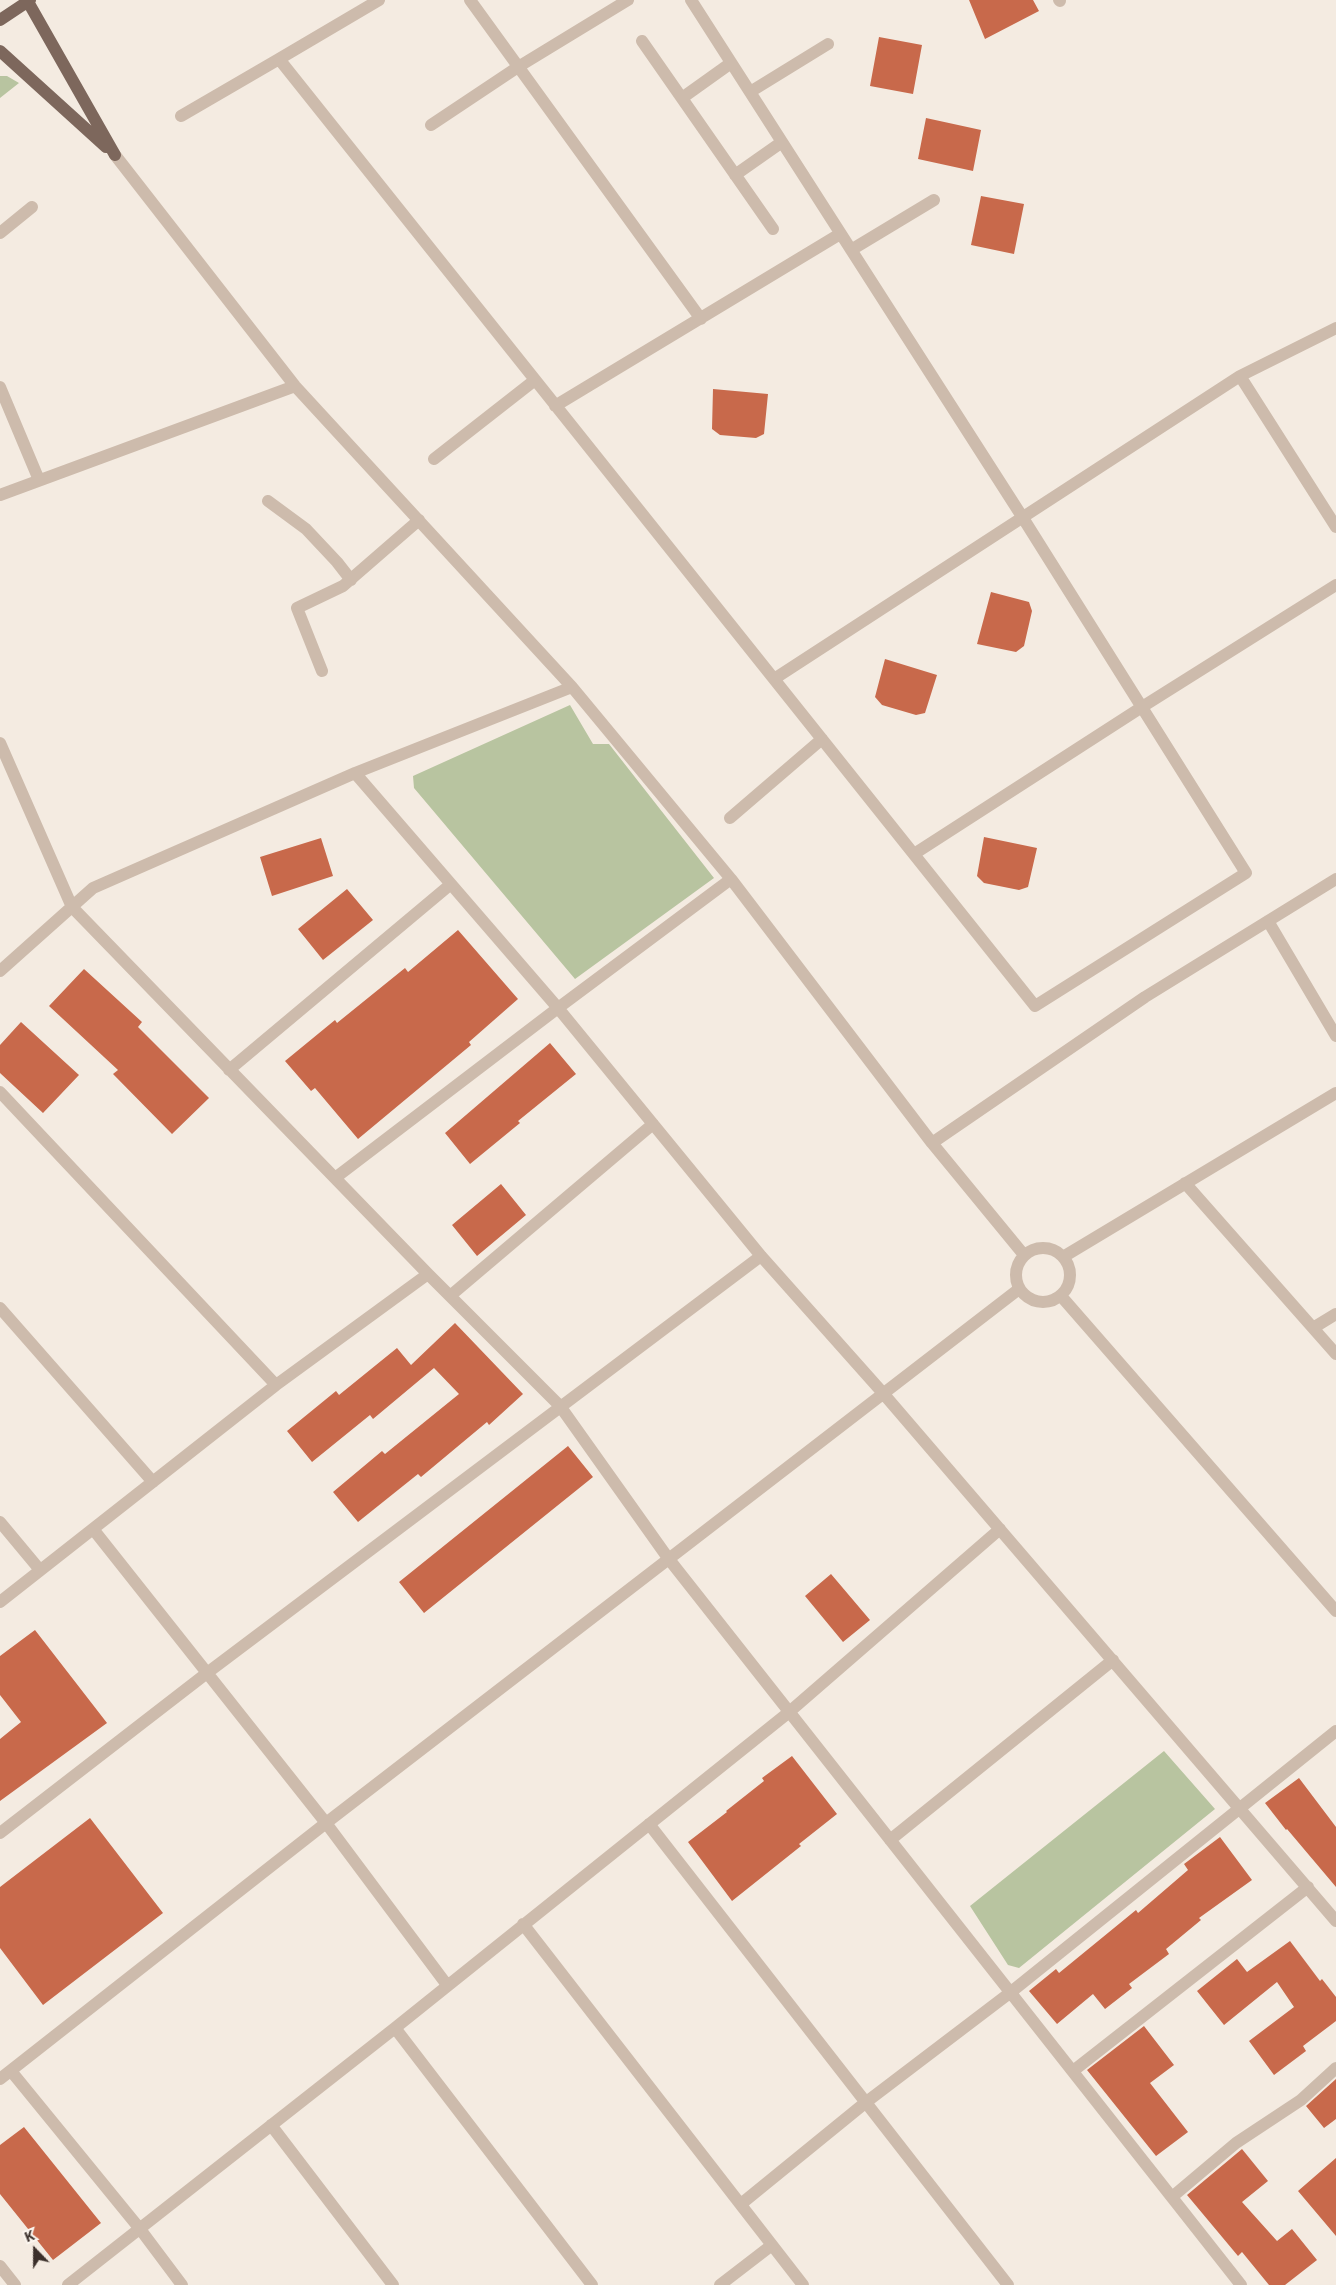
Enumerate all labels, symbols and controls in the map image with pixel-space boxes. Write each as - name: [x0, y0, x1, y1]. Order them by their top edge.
- north arrow: [10, 2225, 60, 2275]
- text: K: [21, 2225, 37, 2246]

